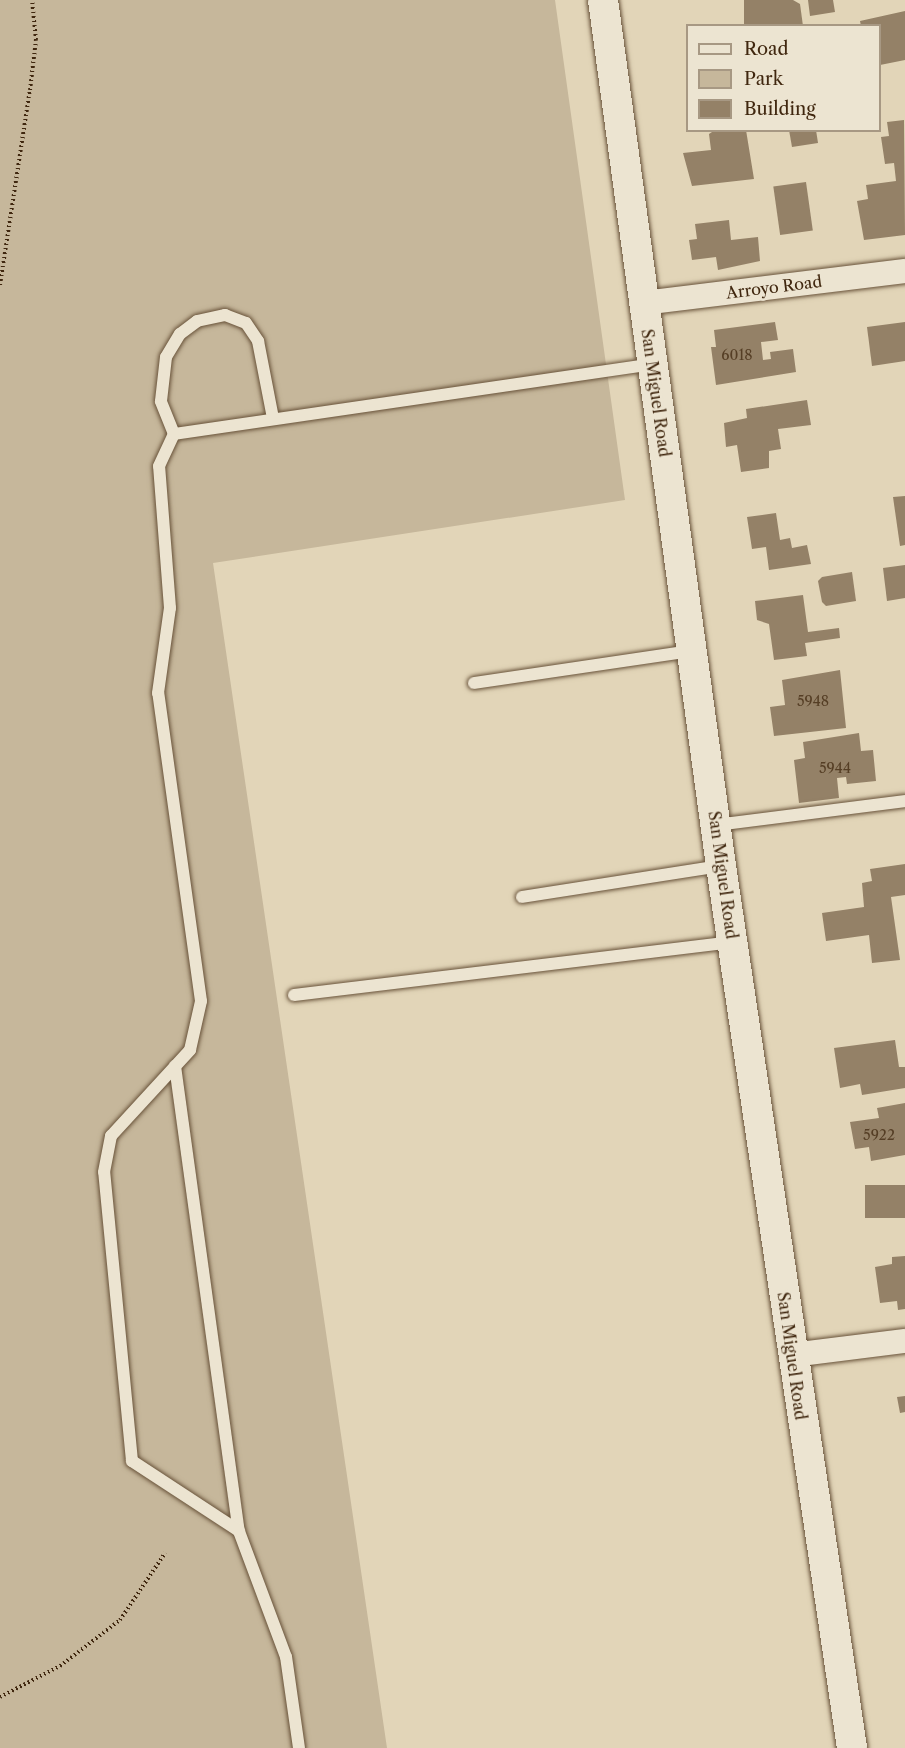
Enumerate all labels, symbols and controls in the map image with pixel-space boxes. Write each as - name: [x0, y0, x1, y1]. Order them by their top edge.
- legend: [686, 24, 881, 132]
- text: Road: [744, 38, 789, 60]
- text: Park: [744, 68, 783, 90]
- text: Building: [744, 98, 816, 120]
- street label: Arroyo Road: [725, 272, 823, 302]
- street label: San Miguel Road: [638, 328, 674, 458]
- house number: 6018: [721, 347, 753, 363]
- house number: 5948: [797, 693, 829, 709]
- house number: 5944: [819, 760, 851, 776]
- street label: San Miguel Road: [705, 810, 741, 940]
- house number: 5922: [863, 1127, 895, 1143]
- street label: San Miguel Road: [774, 1291, 810, 1421]

